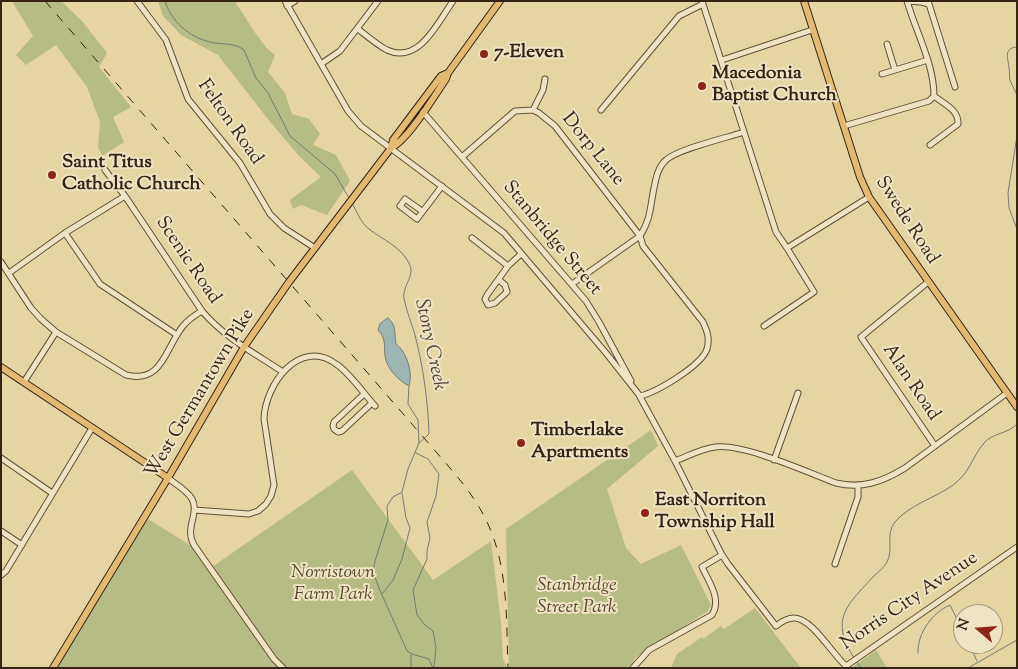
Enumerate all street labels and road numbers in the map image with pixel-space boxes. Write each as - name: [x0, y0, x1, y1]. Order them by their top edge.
- street label: Felton Road: [191, 76, 267, 170]
- street label: Dorp Lane: [556, 109, 628, 191]
- street label: Swede Road: [869, 173, 943, 269]
- street label: Stanbridge Street: [497, 177, 605, 301]
- street label: Scenic Road: [149, 213, 225, 309]
- street label: West Germantown Pike: [141, 305, 261, 483]
- street label: Alan Road: [876, 340, 944, 426]
- street label: Norris City Avenue: [837, 548, 983, 656]

